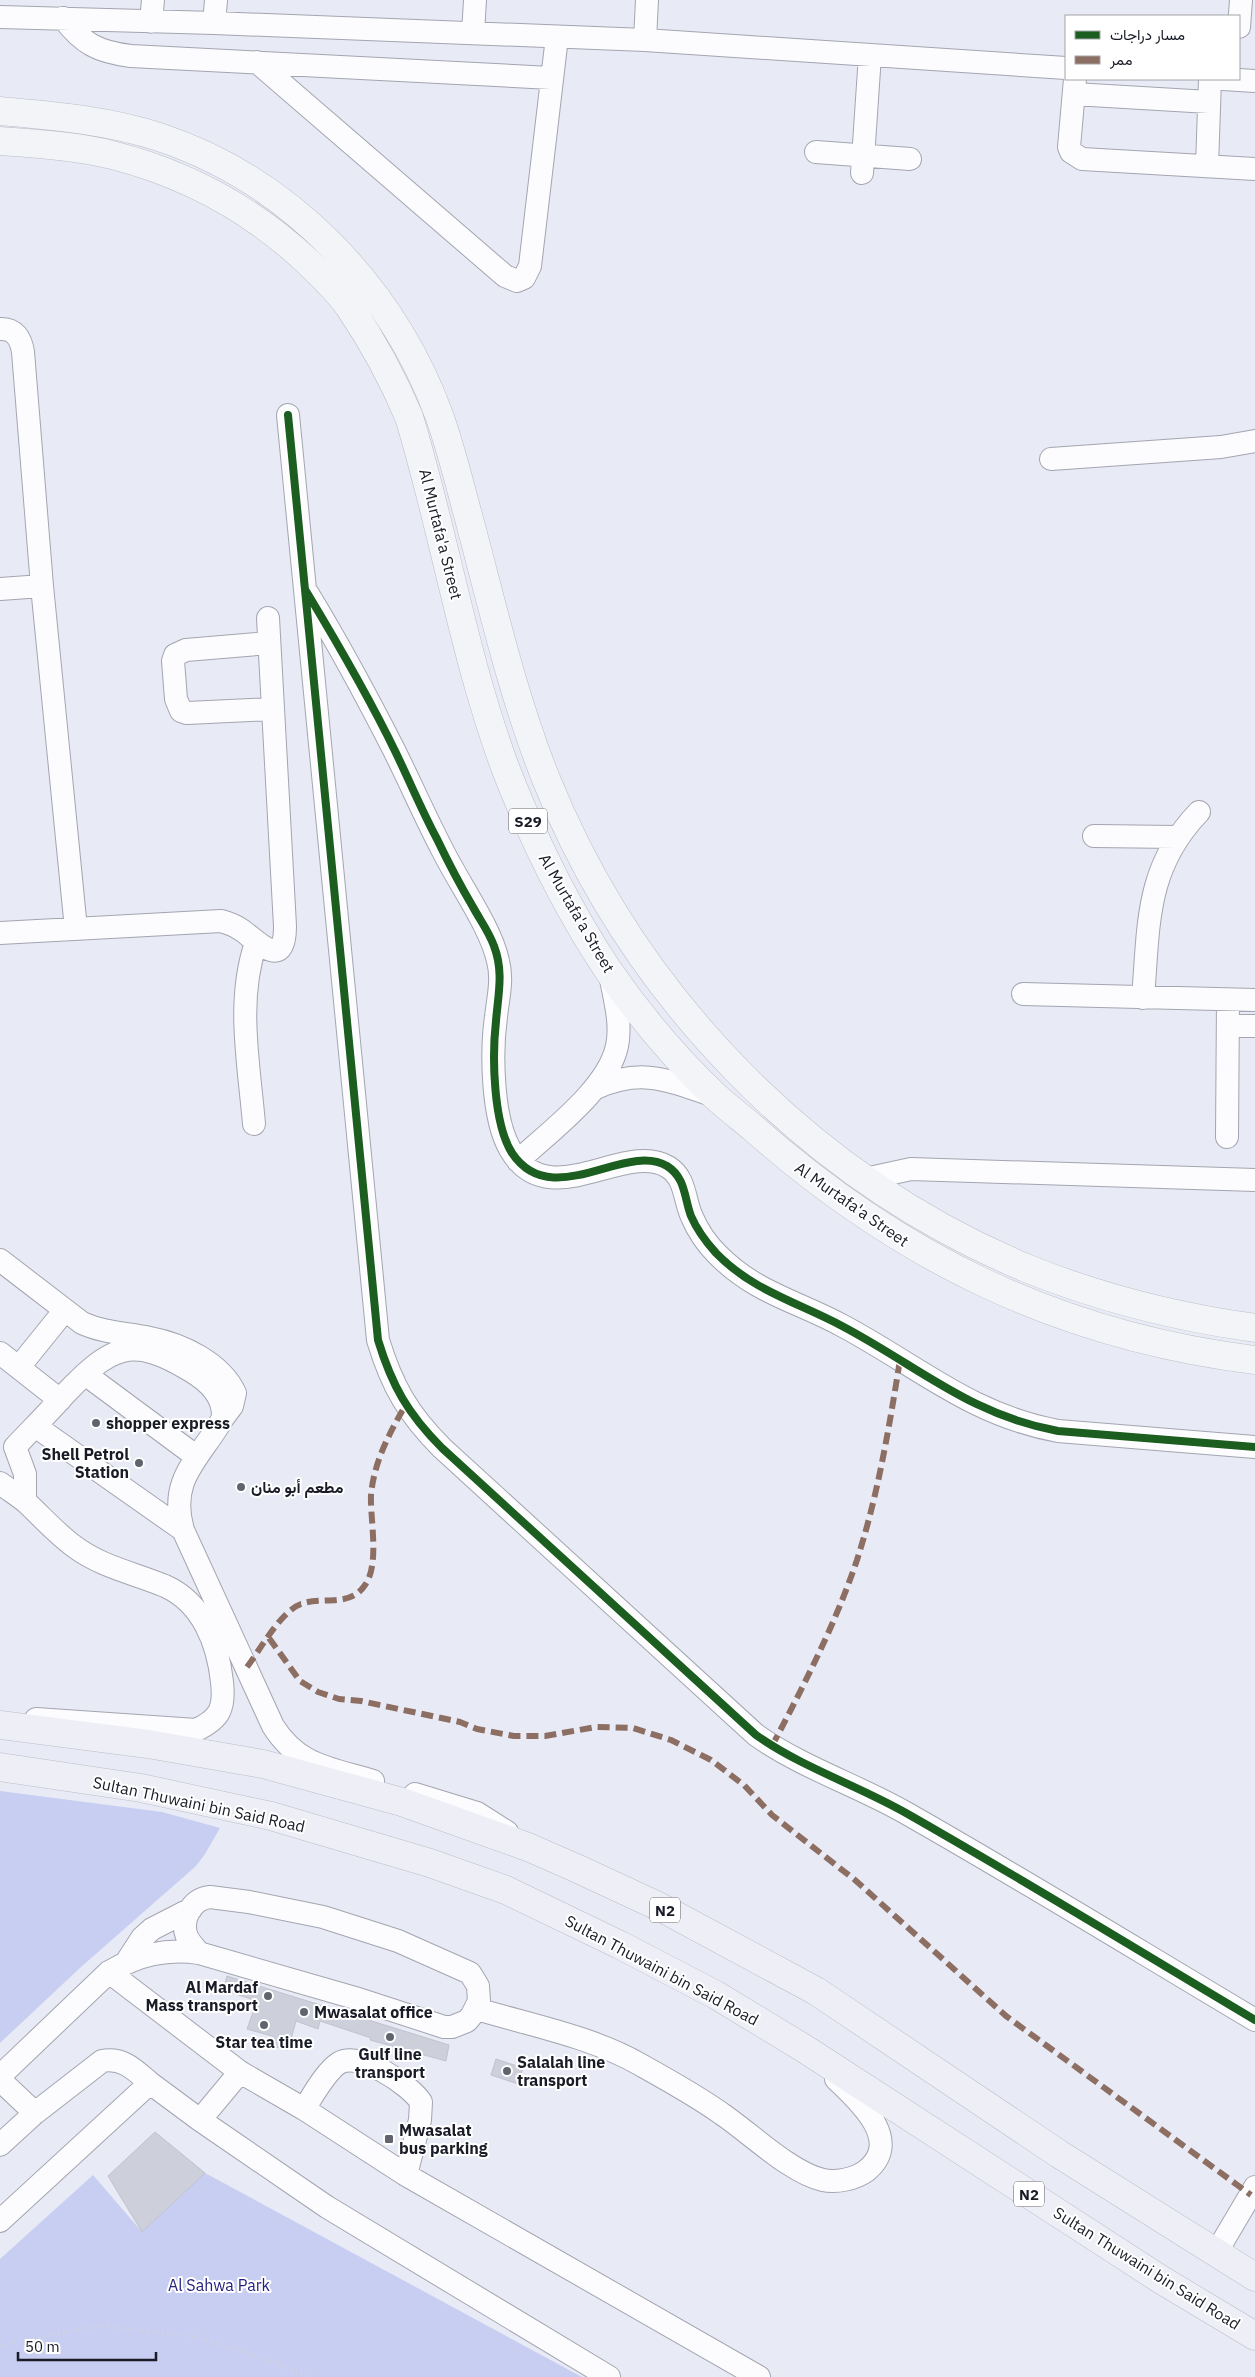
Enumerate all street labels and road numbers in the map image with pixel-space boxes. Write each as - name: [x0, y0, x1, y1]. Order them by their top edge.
- street label: Al Murtafa'a Street: [415, 467, 467, 601]
- road number: S29: [509, 808, 547, 834]
- street label: Al Murtafa'a Street: [535, 850, 619, 976]
- street label: Al Murtafa'a Street: [791, 1157, 913, 1251]
- street label: Sultan Thuwaini bin Said Road: [91, 1772, 307, 1836]
- road number: N2: [650, 1898, 680, 1922]
- street label: Sultan Thuwaini bin Said Road: [562, 1910, 762, 2030]
- road number: N2: [1014, 2182, 1044, 2206]
- street label: Sultan Thuwaini bin Said Road: [1050, 2202, 1244, 2334]

